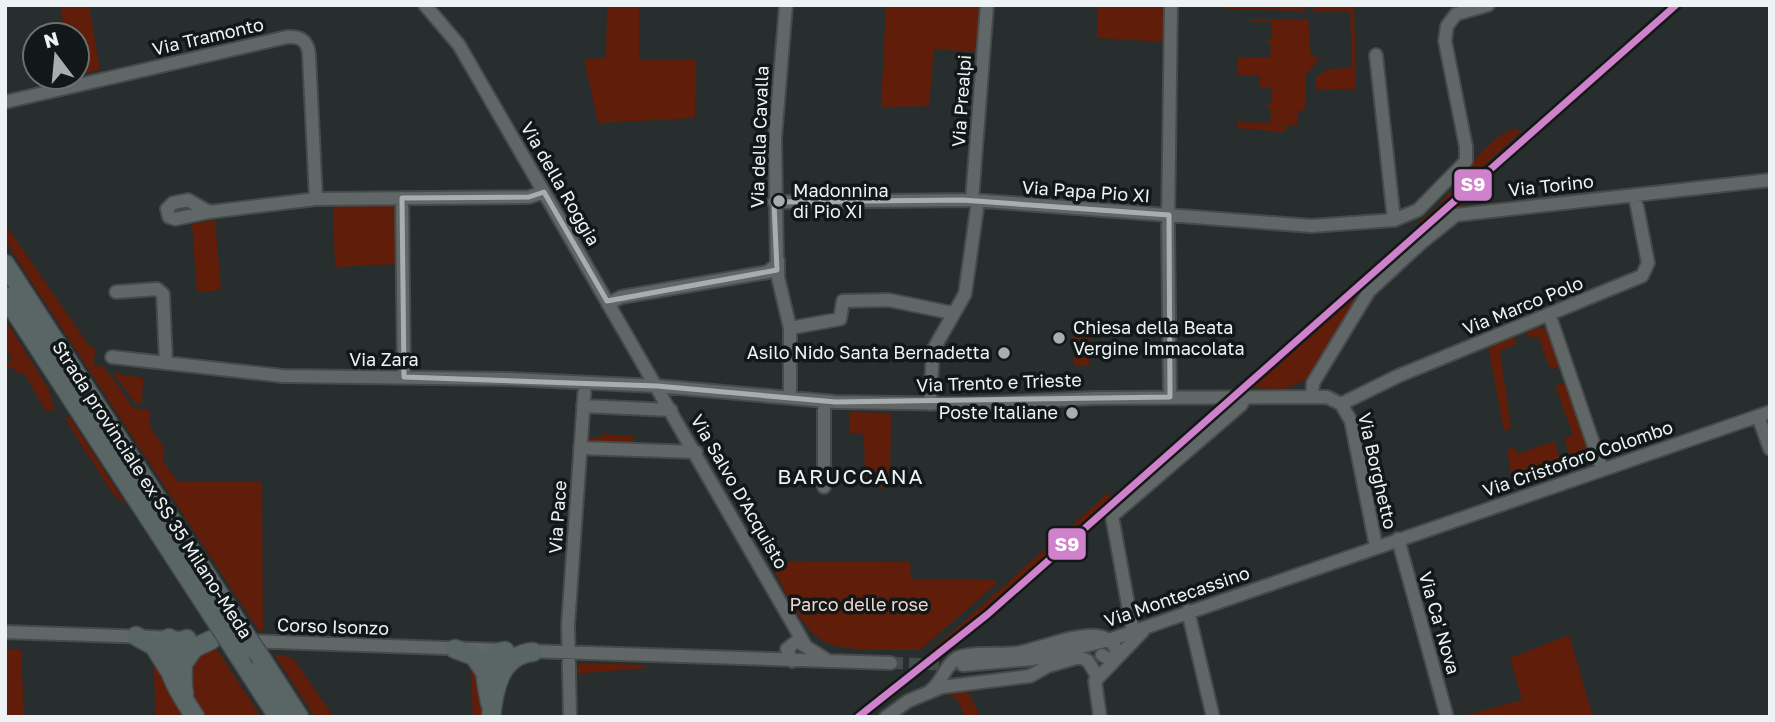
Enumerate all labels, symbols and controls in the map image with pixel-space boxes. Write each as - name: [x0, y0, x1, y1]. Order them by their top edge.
- street label: Via Tramonto: [150, 13, 266, 60]
- north arrow: [21, 21, 91, 91]
- text: N: [41, 26, 61, 52]
- street label: Via Prealpi: [947, 54, 975, 148]
- street label: Via della Cavalla: [746, 65, 772, 209]
- street label: Via della Roggia: [517, 118, 605, 249]
- line badge: S9: [1453, 168, 1493, 202]
- street label: Via Torino: [1507, 170, 1595, 200]
- text: S9: [1461, 172, 1485, 195]
- street label: Via Papa Pio XI: [1021, 176, 1151, 206]
- place label: Madonnina di Pio XI: [793, 179, 889, 222]
- marker: Madonnina di Pio XI: [771, 193, 787, 209]
- street label: Via Marco Polo: [1459, 271, 1586, 339]
- place label: Chiesa della Beata Vergine Immacolata: [1073, 316, 1245, 359]
- marker: Chiesa della Beata Vergine Immacolata: [1051, 330, 1067, 346]
- street label: Strada provinciale ex SS 35 Milano-Meda: [48, 337, 257, 642]
- place label: Asilo Nido Santa Bernadetta: [747, 341, 990, 363]
- marker: Asilo Nido Santa Bernadetta: [996, 345, 1012, 361]
- street label: Via Zara: [349, 348, 419, 370]
- street label: Via Trento e Trieste: [916, 368, 1082, 396]
- place label: Poste Italiane: [939, 401, 1058, 423]
- marker: Poste Italiane: [1064, 405, 1080, 421]
- street label: Via Salvo D'Acquisto: [687, 410, 793, 573]
- street label: Via Borghetto: [1354, 410, 1402, 531]
- street label: Via Cristoforo Colombo: [1480, 415, 1676, 501]
- district label: BARUCCANA: [777, 463, 925, 489]
- street label: Via Pace: [543, 479, 571, 554]
- line badge: S9: [1047, 527, 1087, 561]
- text: S9: [1055, 532, 1079, 555]
- street label: Via Montecassino: [1101, 561, 1252, 631]
- street label: Via Ca' Nova: [1415, 569, 1465, 677]
- park label: Parco delle rose: [789, 593, 929, 615]
- street label: Corso Isonzo: [277, 613, 389, 639]

